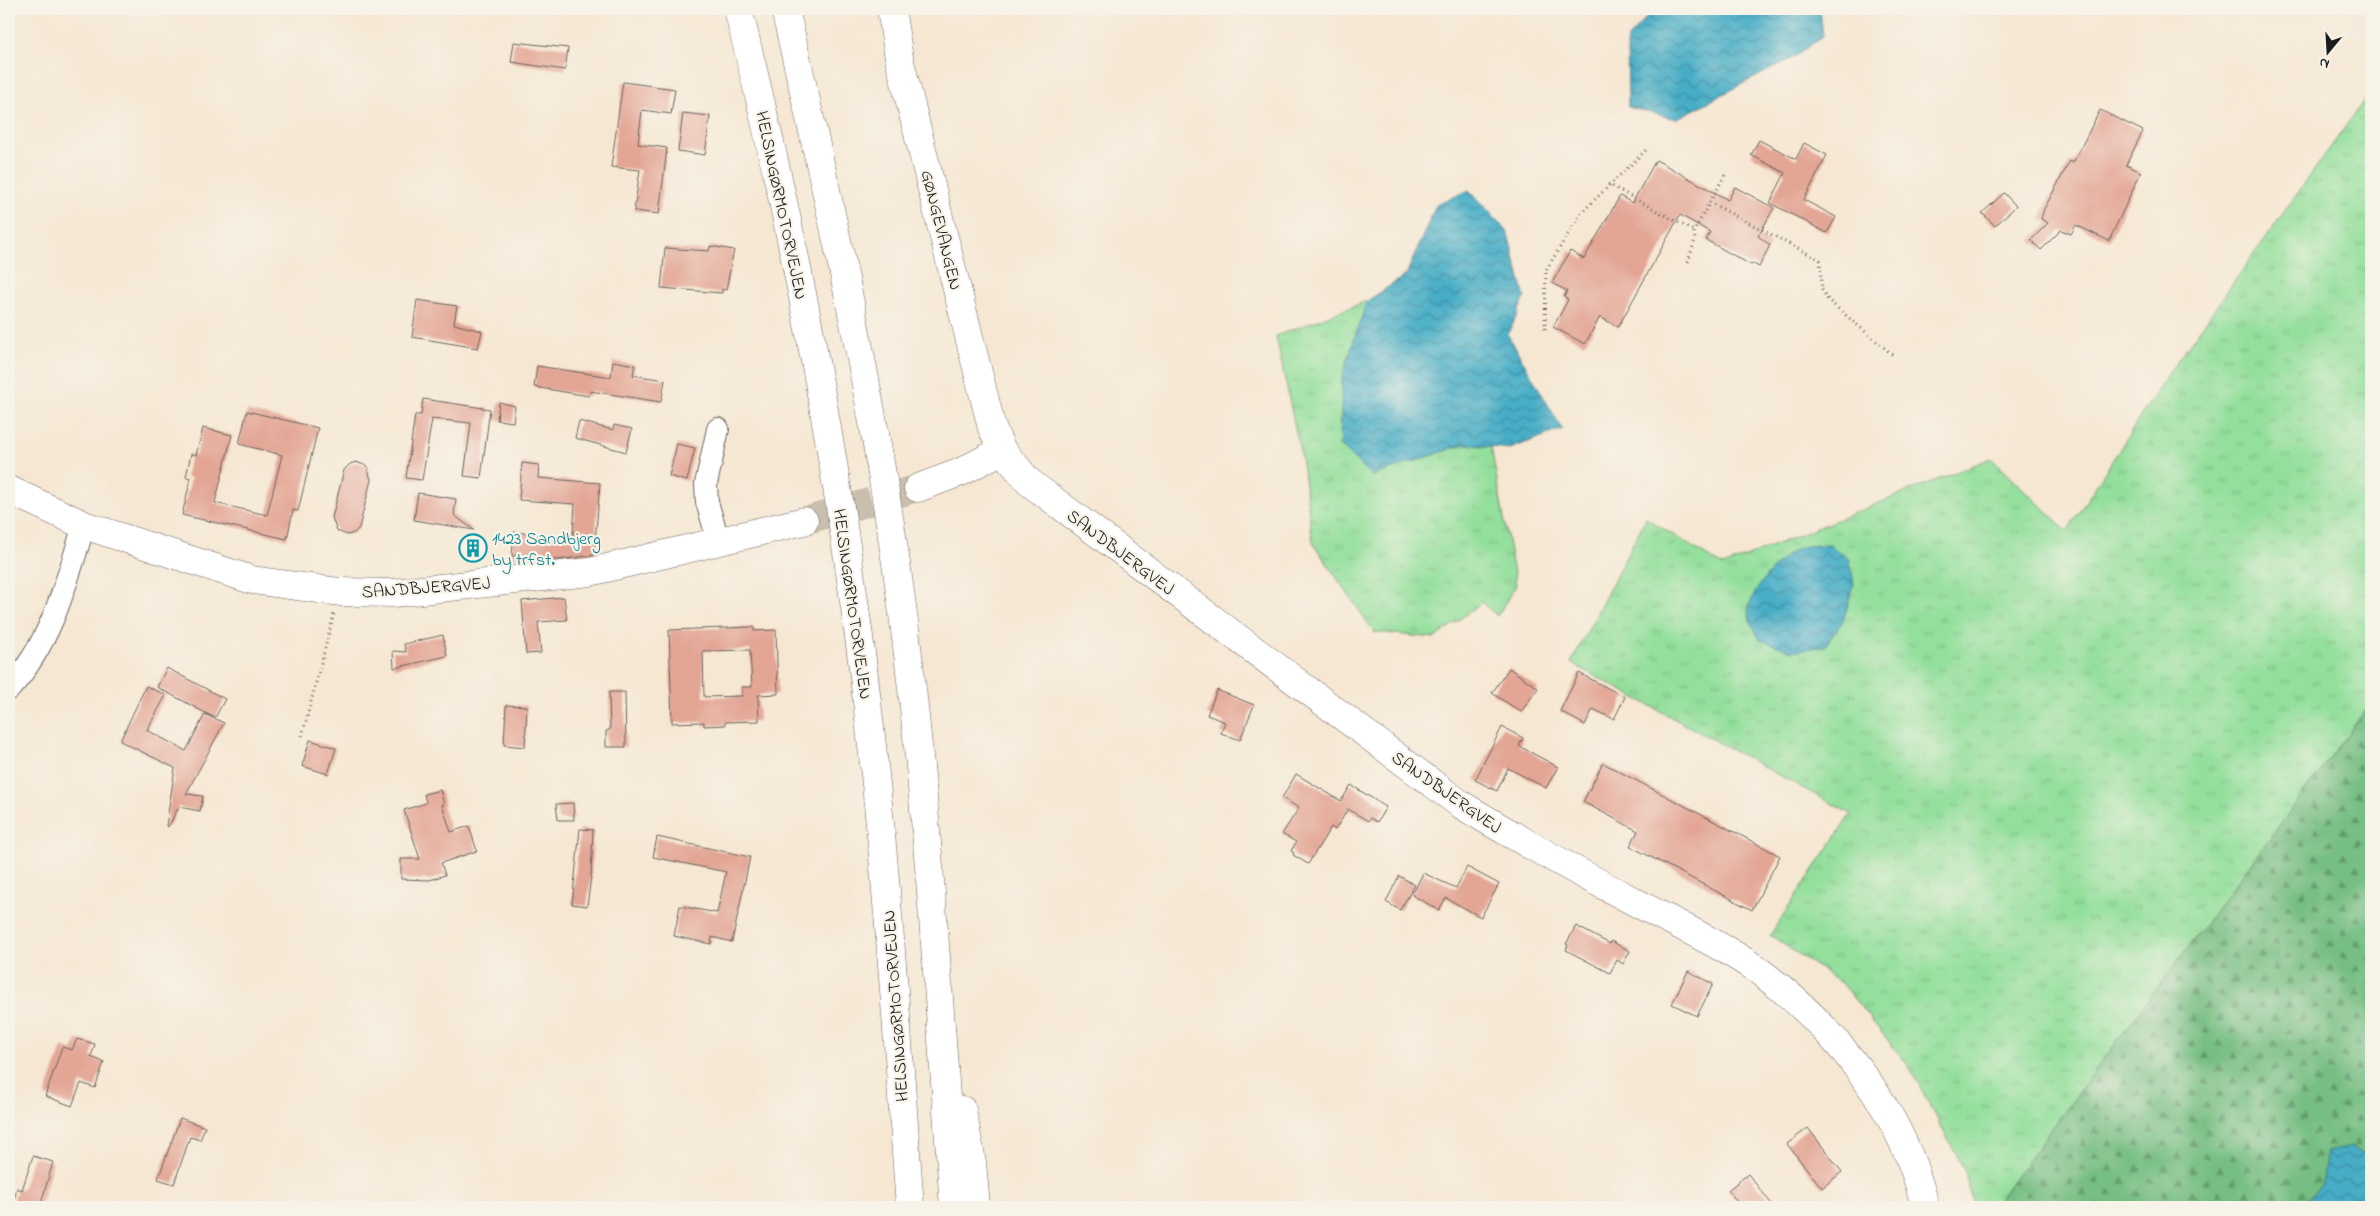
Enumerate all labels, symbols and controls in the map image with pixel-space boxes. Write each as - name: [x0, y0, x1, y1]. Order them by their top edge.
- north arrow: [2302, 28, 2352, 78]
- text: N: [2317, 51, 2332, 74]
- street label: HELSINGØRMOTORVEJEN: [747, 109, 813, 302]
- street label: GØNGEVANGEN: [913, 168, 968, 293]
- street label: SANDBJERGVEJ: [1060, 504, 1179, 603]
- street label: HELSINGØRMOTORVEJEN: [825, 507, 877, 701]
- place label: 1423 Sandbjerg by trfst.: [492, 527, 601, 574]
- building icon: 1423 Sandbjerg by trfst.: [458, 533, 488, 563]
- street label: SANDBJERGVEJ: [361, 572, 492, 606]
- street label: SANDBJERGVEJ: [1385, 746, 1506, 841]
- street label: HELSINGØRMOTORVEJEN: [877, 909, 917, 1103]

